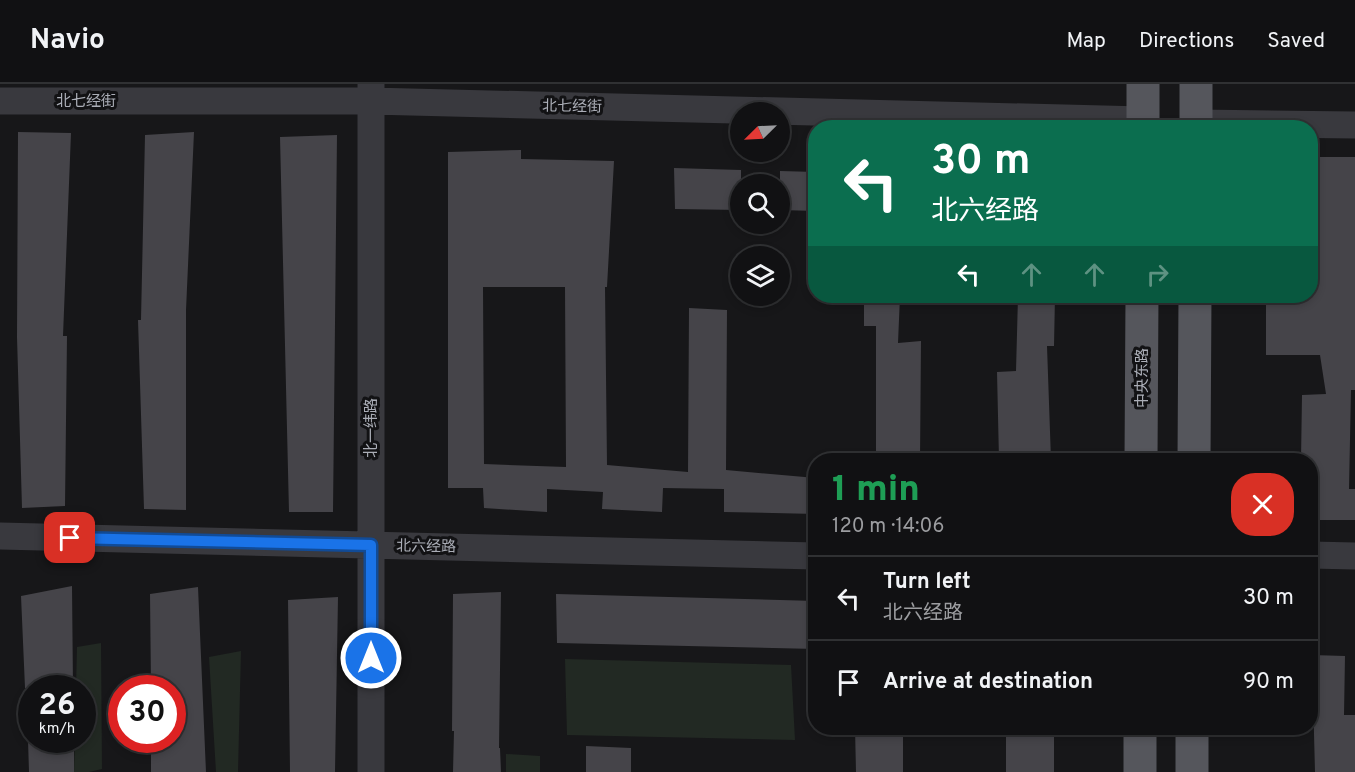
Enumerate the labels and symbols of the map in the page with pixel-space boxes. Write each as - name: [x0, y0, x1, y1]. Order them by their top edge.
- street label: 北七经街: [56, 92, 116, 112]
- street label: 北七经街: [542, 96, 602, 118]
- north arrow: [730, 102, 790, 162]
- street label: 中央东路: [1134, 348, 1153, 408]
- street label: 北一纬路: [362, 398, 382, 458]
- pin: [44, 512, 95, 563]
- street label: 北六经路: [396, 536, 456, 558]
- position arrow: [339, 626, 403, 690]
- speed limit sign: 30: [108, 675, 186, 753]

